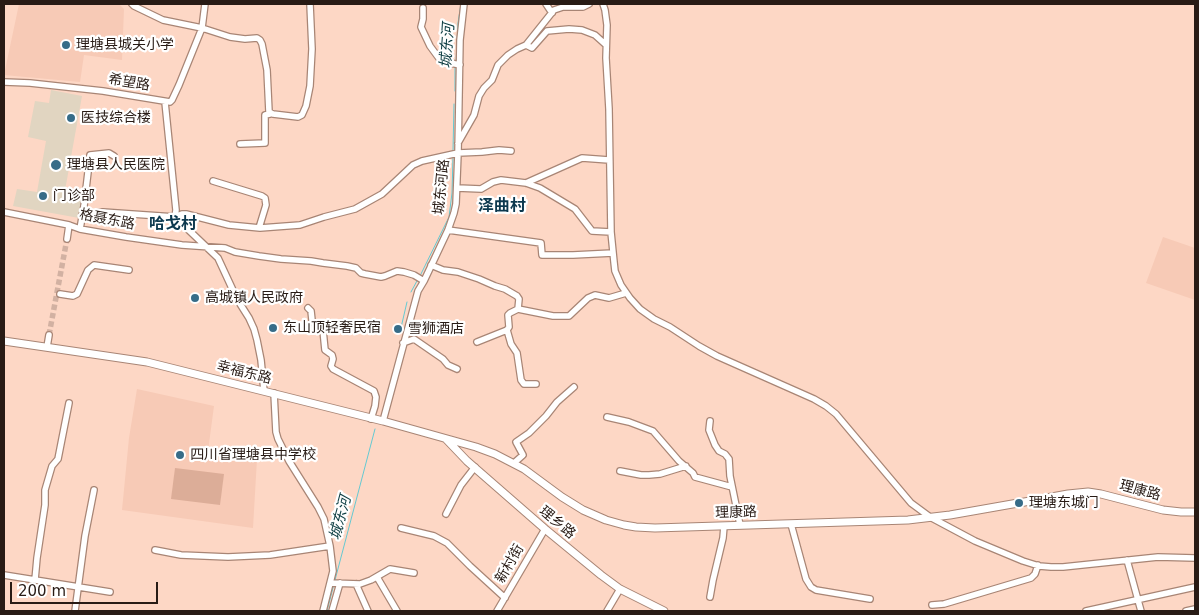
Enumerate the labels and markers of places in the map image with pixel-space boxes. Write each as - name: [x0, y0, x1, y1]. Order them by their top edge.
- place label: 理塘县城关小学: [76, 37, 174, 53]
- marker: 理塘县城关小学: [60, 39, 72, 51]
- place label: 医技综合楼: [81, 110, 151, 126]
- marker: 医技综合楼: [65, 112, 77, 124]
- place label: 理塘县人民医院: [67, 157, 165, 173]
- marker: 理塘县人民医院: [49, 158, 63, 172]
- place label: 门诊部: [53, 188, 95, 204]
- marker: 门诊部: [37, 190, 49, 202]
- place label: 高城镇人民政府: [205, 290, 303, 306]
- marker: 高城镇人民政府: [189, 292, 201, 304]
- place label: 东山顶轻奢民宿: [283, 320, 381, 336]
- place label: 雪狮酒店: [408, 321, 464, 337]
- marker: 东山顶轻奢民宿: [267, 322, 279, 334]
- marker: 雪狮酒店: [392, 323, 404, 335]
- place label: 四川省理塘县中学校: [190, 447, 316, 463]
- marker: 四川省理塘县中学校: [174, 449, 186, 461]
- place label: 理塘东城门: [1029, 495, 1099, 511]
- marker: 理塘东城门: [1013, 497, 1025, 509]

